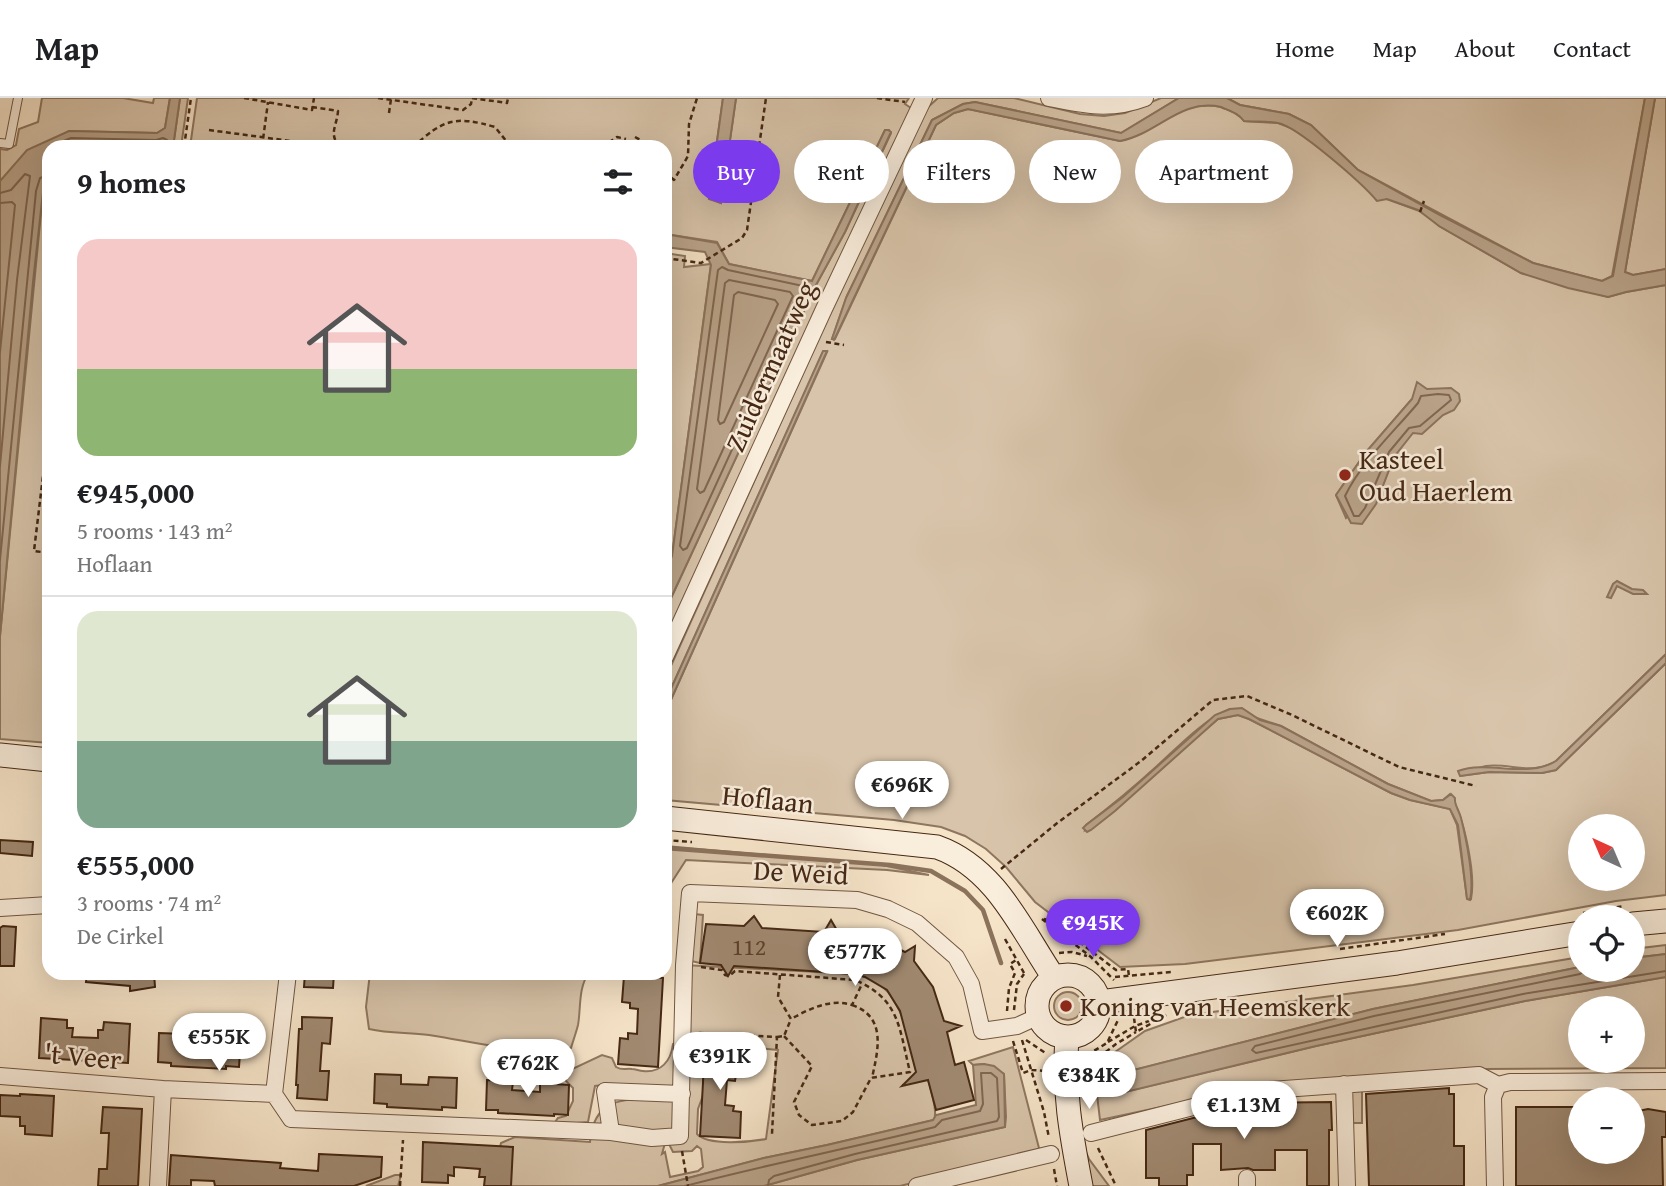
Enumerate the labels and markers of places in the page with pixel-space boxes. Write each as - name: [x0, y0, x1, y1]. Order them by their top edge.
- place label: Kasteel Oud Haerlem: [1359, 438, 1513, 511]
- marker: Kasteel Oud Haerlem: [1337, 467, 1353, 483]
- pin: €696K: [853, 762, 951, 821]
- pin: €602K: [1288, 890, 1386, 949]
- pin: €945K: [1044, 900, 1142, 959]
- pin: €577K: [806, 928, 904, 988]
- place label: Koning van Heemskerk: [1080, 985, 1351, 1026]
- marker: Koning van Heemskerk: [1058, 998, 1074, 1014]
- pin: €555K: [170, 1014, 268, 1073]
- pin: €391K: [671, 1032, 769, 1092]
- pin: €762K: [479, 1040, 577, 1099]
- pin: €384K: [1040, 1052, 1138, 1111]
- pin: €1.13M: [1187, 1082, 1301, 1141]

